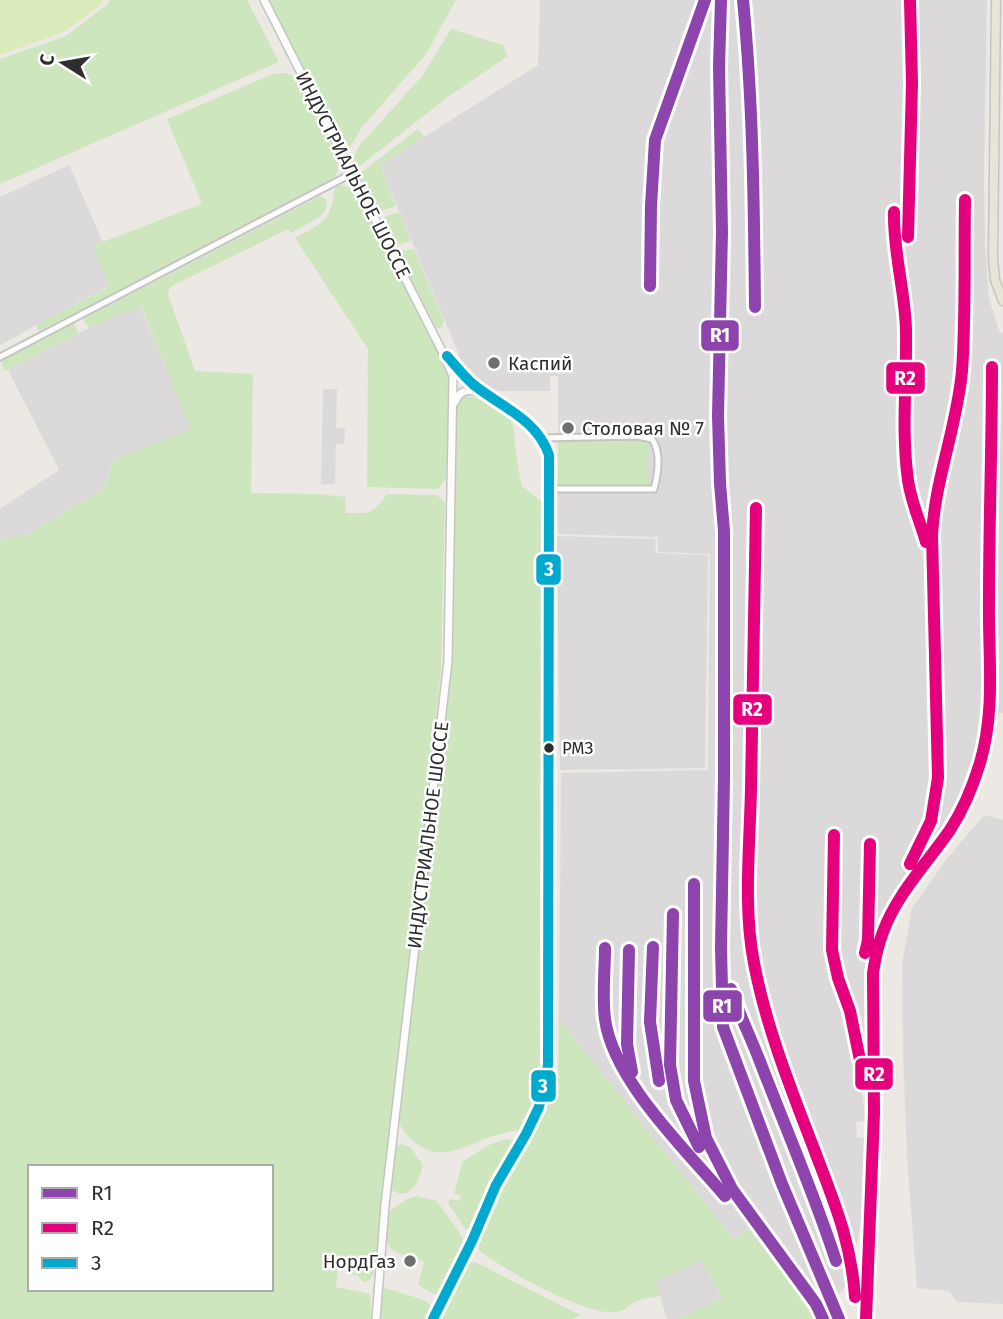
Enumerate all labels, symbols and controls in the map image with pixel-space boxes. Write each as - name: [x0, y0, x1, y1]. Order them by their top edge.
- north arrow: [28, 28, 98, 98]
- text: С: [34, 52, 59, 67]
- street label: ИНДУСТРИАЛЬНОЕ ШОССЕ: [291, 68, 415, 282]
- line badge: R1: [700, 319, 740, 352]
- text: R1: [710, 324, 730, 347]
- place label: Каспий: [508, 352, 573, 375]
- marker: Каспий: [486, 355, 502, 371]
- line badge: R2: [885, 361, 926, 395]
- text: R2: [894, 367, 916, 390]
- place label: Столовая № 7: [582, 417, 704, 440]
- marker: Столовая № 7: [560, 420, 576, 436]
- line badge: 3: [535, 553, 562, 586]
- text: 3: [543, 558, 554, 581]
- line badge: R2: [732, 693, 773, 726]
- text: R2: [741, 698, 763, 721]
- street label: ИНДУСТРИАЛЬНОЕ ШОССЕ: [403, 720, 453, 950]
- place label: РМЗ: [562, 738, 594, 759]
- marker: РМЗ: [542, 741, 556, 755]
- line badge: R1: [702, 989, 743, 1023]
- text: R1: [712, 995, 732, 1018]
- line badge: R2: [854, 1057, 894, 1091]
- text: R2: [863, 1063, 885, 1086]
- line badge: 3: [530, 1069, 557, 1103]
- text: 3: [537, 1075, 548, 1098]
- legend: [28, 1165, 273, 1291]
- text: R1: [91, 1180, 113, 1206]
- text: R2: [91, 1215, 114, 1241]
- text: 3: [91, 1250, 101, 1276]
- place label: НордГаз: [323, 1250, 396, 1273]
- marker: НордГаз: [402, 1253, 418, 1269]

